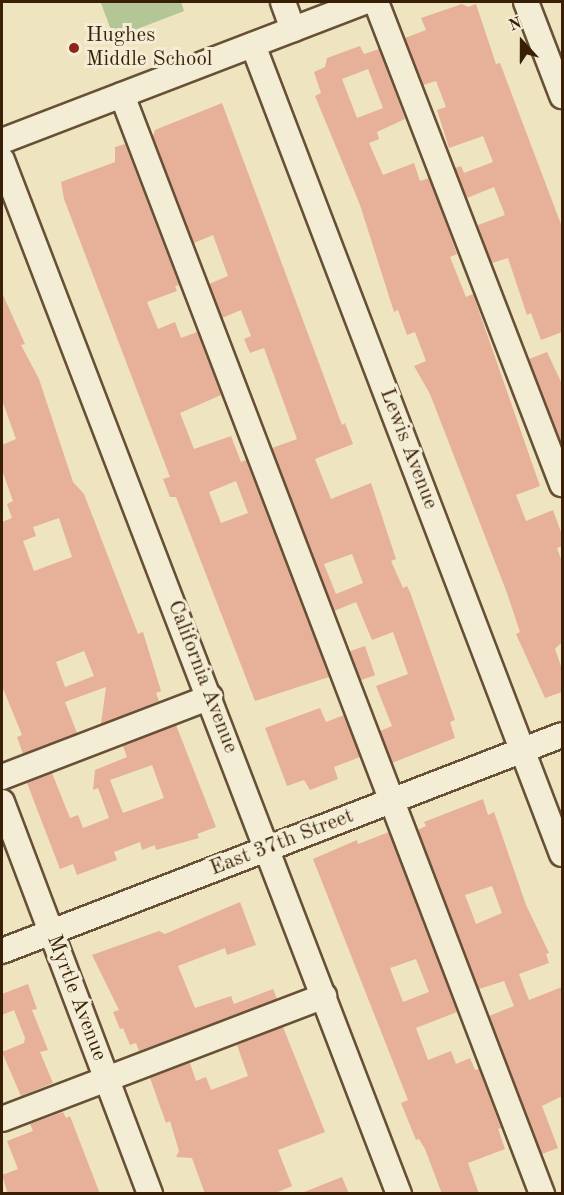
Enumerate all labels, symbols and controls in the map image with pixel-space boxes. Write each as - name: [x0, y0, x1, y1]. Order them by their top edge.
- north arrow: [492, 12, 552, 72]
- text: N: [507, 16, 524, 35]
- place label: Hughes Middle School: [86, 23, 213, 73]
- marker: Hughes Middle School: [67, 41, 81, 55]
- street label: Lewis Avenue: [373, 385, 443, 513]
- street label: California Avenue: [161, 597, 243, 757]
- street label: East 37th Street: [207, 804, 357, 882]
- street label: Myrtle Avenue: [40, 932, 112, 1064]

